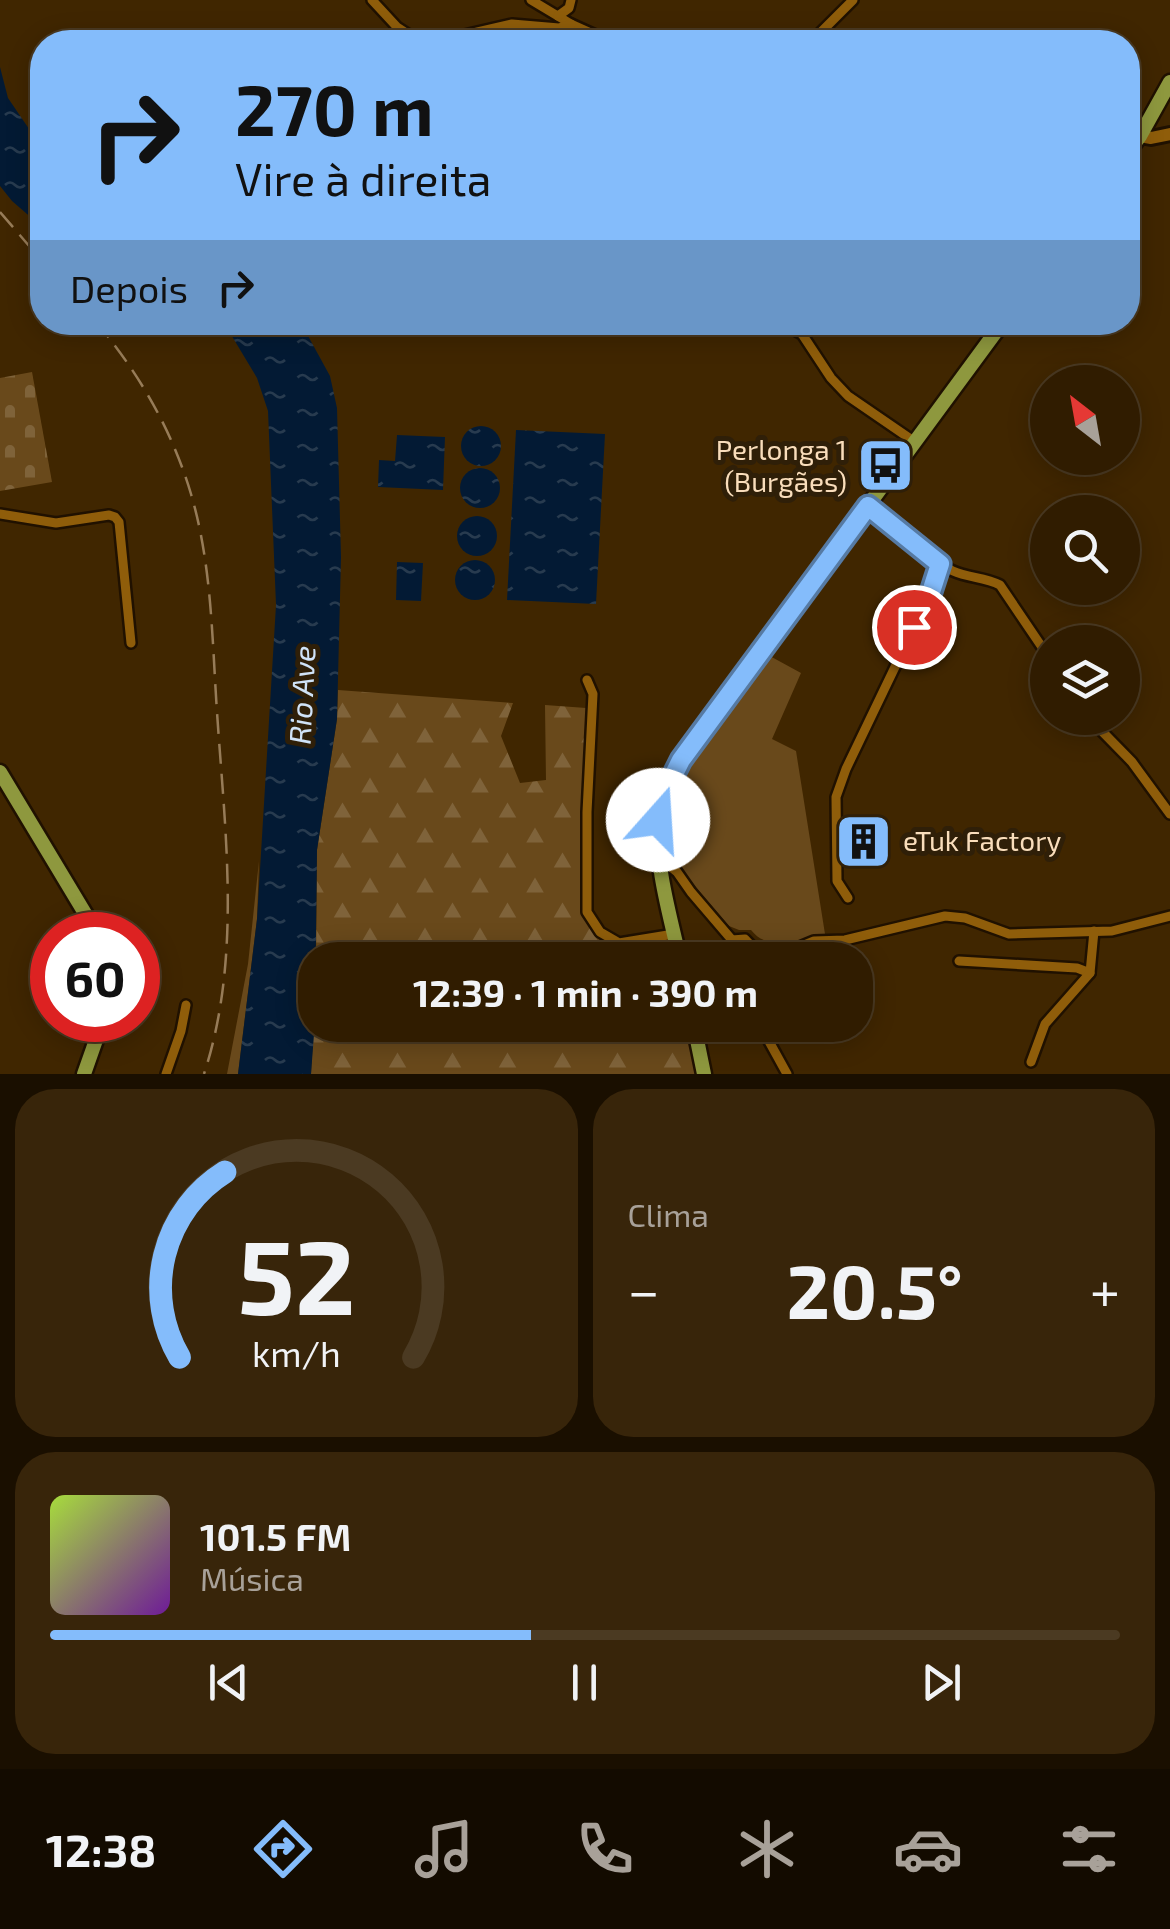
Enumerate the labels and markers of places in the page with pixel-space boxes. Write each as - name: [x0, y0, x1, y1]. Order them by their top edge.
- place label: Perlonga 1 (Burgães): [716, 432, 847, 498]
- bus stop icon: Perlonga 1 (Burgães): [856, 436, 916, 496]
- pin: [872, 585, 957, 670]
- building icon: eTuk Factory: [834, 811, 894, 871]
- place label: eTuk Factory: [903, 823, 1061, 857]

